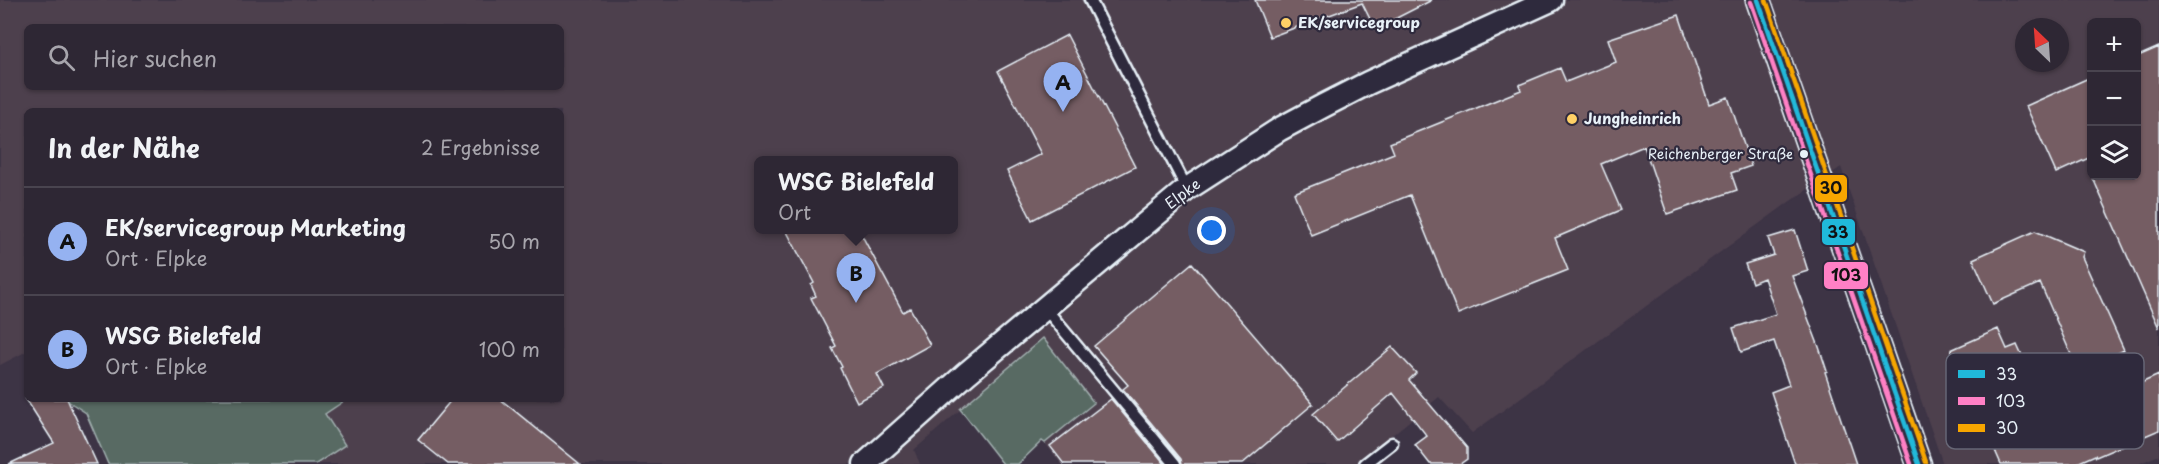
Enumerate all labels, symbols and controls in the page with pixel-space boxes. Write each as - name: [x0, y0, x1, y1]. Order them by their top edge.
- place label: EK/servicegroup: [1298, 10, 1420, 33]
- marker: EK/servicegroup: [1279, 16, 1293, 30]
- north arrow: [2015, 18, 2069, 72]
- map controls: [2087, 18, 2141, 180]
- button: +: [2087, 18, 2141, 72]
- search box: [24, 24, 564, 90]
- icon: search: [45, 41, 78, 74]
- text: Hier suchen: [93, 41, 217, 74]
- pin: A: [1044, 63, 1082, 112]
- button: −: [2087, 72, 2141, 126]
- place label: Jungheinrich: [1584, 106, 1681, 129]
- marker: Jungheinrich: [1565, 112, 1579, 126]
- button: layers: [2087, 126, 2141, 180]
- text: In der Nähe: [48, 128, 200, 167]
- text: 2 Ergebnisse: [421, 132, 540, 162]
- place label: Reichenberger Straße: [1648, 143, 1793, 164]
- marker: Reichenberger Straße: [1798, 148, 1810, 160]
- popup: [754, 156, 958, 234]
- text: WSG Bielefeld: [778, 164, 934, 197]
- street label: Elpke: [1159, 172, 1205, 214]
- line badge: 30: [1814, 174, 1848, 203]
- text: 30: [1820, 175, 1842, 199]
- text: Ort: [778, 197, 811, 227]
- text: EK/servicegroup Marketing: [105, 210, 406, 243]
- your location: [1197, 216, 1226, 245]
- line badge: 33: [1821, 218, 1856, 246]
- text: 33: [1828, 219, 1848, 243]
- text: A: [60, 226, 75, 256]
- text: 50 m: [488, 226, 540, 256]
- text: Ort · Elpke: [105, 243, 207, 273]
- pin: B: [836, 254, 876, 303]
- line badge: 103: [1823, 261, 1869, 290]
- text: 103: [1831, 262, 1861, 286]
- text: WSG Bielefeld: [105, 318, 261, 351]
- text: B: [61, 334, 74, 364]
- text: 100 m: [479, 334, 540, 364]
- text: Ort · Elpke: [105, 351, 207, 381]
- legend: [1946, 353, 2144, 449]
- text: 33: [1996, 361, 2017, 385]
- text: 103: [1996, 388, 2025, 412]
- text: 30: [1996, 415, 2018, 439]

